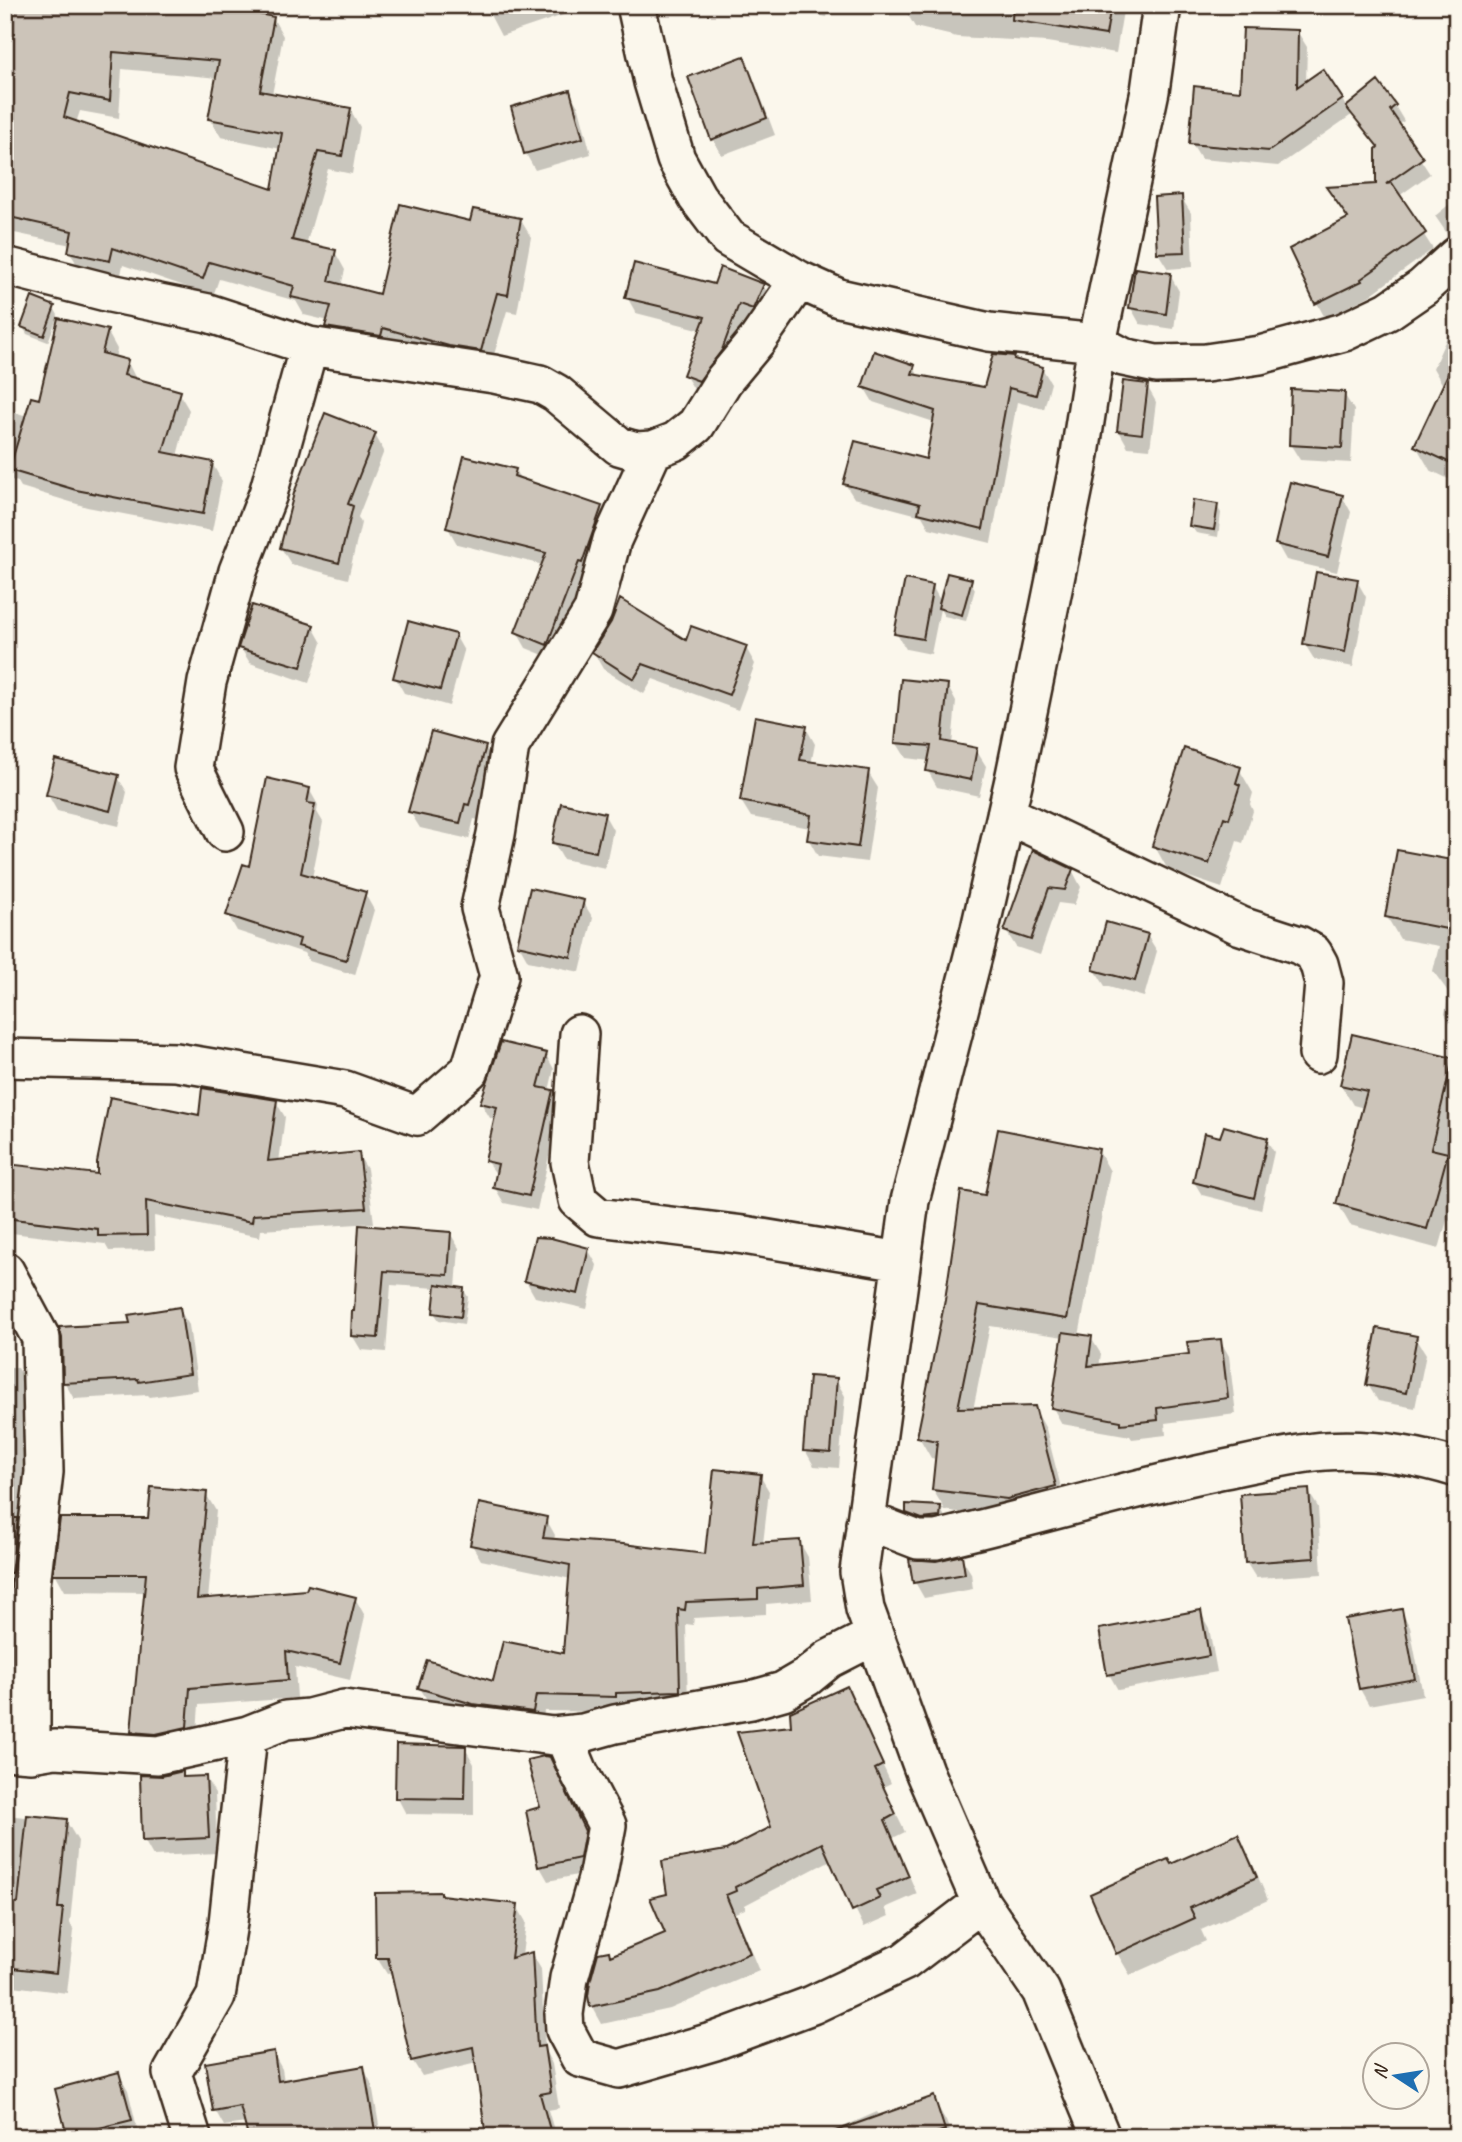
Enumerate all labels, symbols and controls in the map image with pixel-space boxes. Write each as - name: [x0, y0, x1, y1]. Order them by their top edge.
- north arrow: [1360, 2040, 1430, 2110]
- text: N: [1367, 2061, 1394, 2081]

